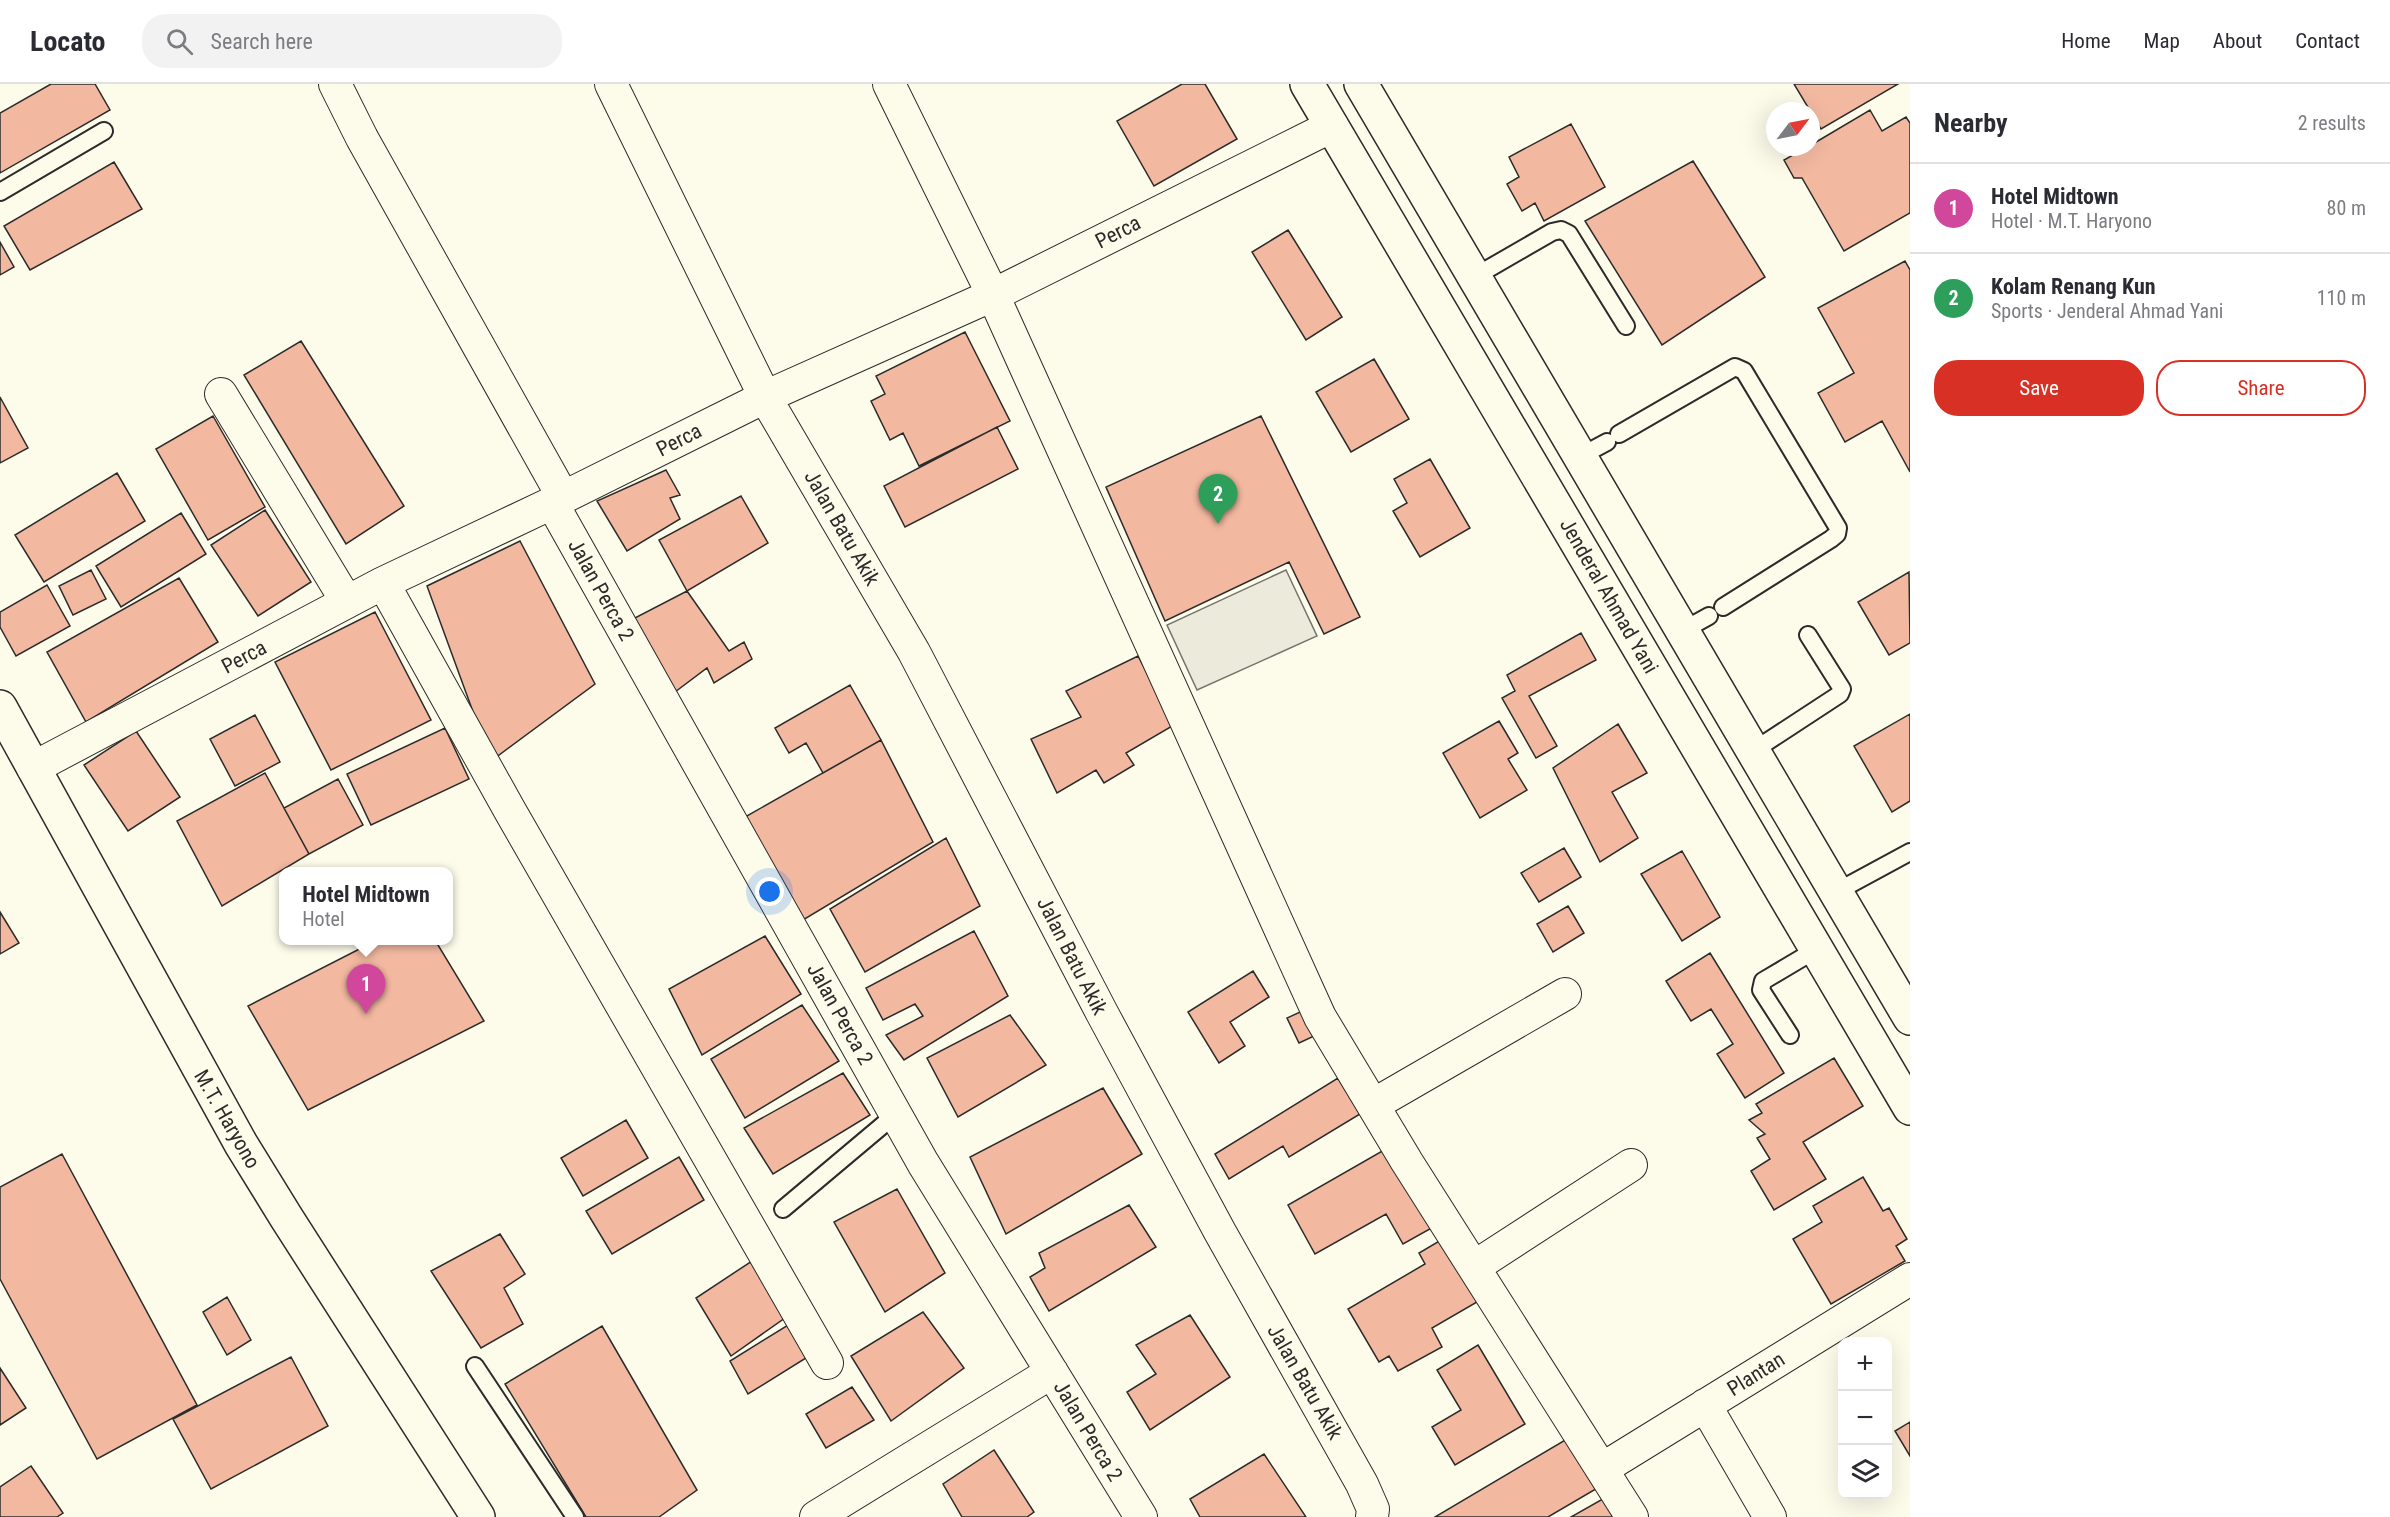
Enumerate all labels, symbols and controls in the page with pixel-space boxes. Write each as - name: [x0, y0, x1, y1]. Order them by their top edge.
- search box: [142, 14, 562, 68]
- text: Locato: [30, 25, 106, 58]
- icon: search: [163, 25, 196, 58]
- text: Search here: [211, 29, 313, 54]
- text: Home: [2061, 29, 2111, 53]
- text: Map: [2144, 29, 2180, 53]
- text: About: [2213, 29, 2262, 53]
- text: Contact: [2295, 29, 2360, 53]
- north arrow: [1766, 102, 1820, 156]
- text: Nearby: [1934, 108, 2008, 138]
- text: 2 results: [2298, 111, 2366, 135]
- text: Hotel Midtown: [1991, 184, 2119, 209]
- text: 1: [1948, 196, 1959, 220]
- text: 80 m: [2327, 196, 2366, 220]
- text: Hotel · M.T. Haryono: [1991, 209, 2152, 233]
- street label: Perca: [1091, 211, 1145, 253]
- text: Kolam Renang Kun: [1991, 274, 2156, 299]
- text: 2: [1948, 286, 1959, 310]
- text: 110 m: [2317, 286, 2366, 310]
- text: Sports · Jenderal Ahmad Yani: [1991, 299, 2223, 323]
- button: Save: [1934, 360, 2144, 416]
- button: Share: [2156, 360, 2366, 416]
- street label: Perca: [652, 419, 706, 461]
- street label: Jalan Batu Akik: [799, 466, 885, 590]
- pin: 2: [1198, 474, 1238, 524]
- street label: Jenderal Ahmad Yani: [1555, 514, 1663, 678]
- street label: Jalan Perca 2: [563, 535, 639, 645]
- street label: Perca: [217, 635, 271, 679]
- popup: [279, 867, 453, 945]
- your location: [755, 877, 784, 906]
- text: Hotel Midtown: [302, 882, 430, 907]
- street label: Jalan Batu Akik: [1032, 893, 1112, 1019]
- text: Hotel: [302, 907, 345, 931]
- street label: Jalan Perca 2: [802, 959, 878, 1069]
- pin: 1: [346, 964, 386, 1014]
- street label: M.T. Haryono: [189, 1065, 265, 1173]
- street label: Jalan Batu Akik: [1262, 1320, 1348, 1444]
- map controls: [1838, 1337, 1892, 1499]
- button: +: [1838, 1337, 1892, 1391]
- street label: Plantan: [1723, 1347, 1789, 1401]
- street label: Jalan Perca 2: [1049, 1377, 1127, 1485]
- button: −: [1838, 1391, 1892, 1445]
- button: layers: [1838, 1445, 1892, 1499]

